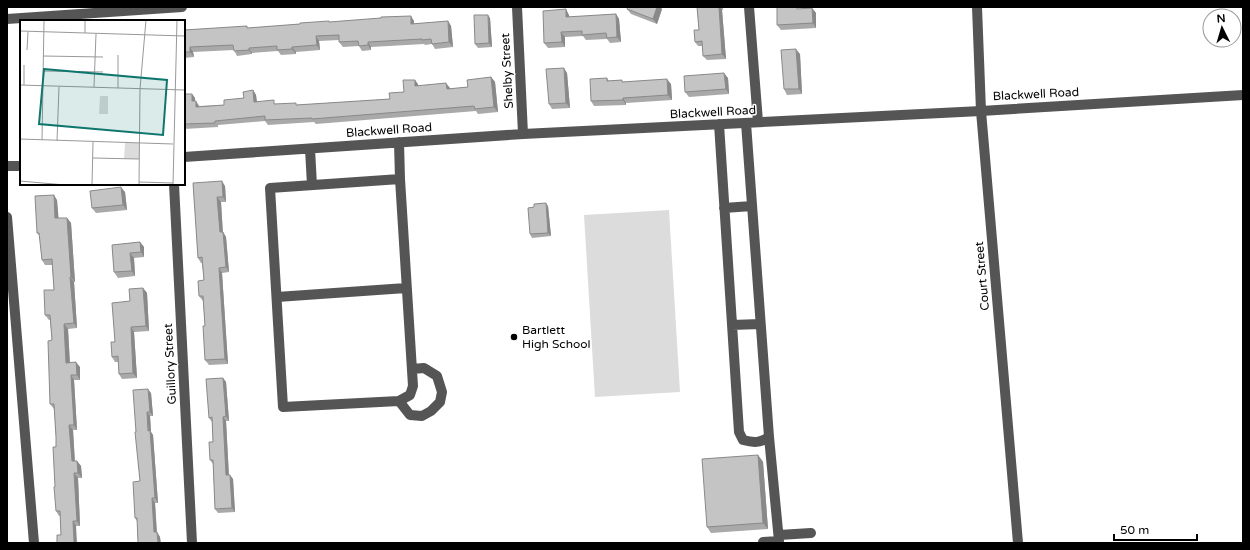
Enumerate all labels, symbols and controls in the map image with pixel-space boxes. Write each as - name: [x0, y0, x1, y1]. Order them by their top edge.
- north arrow: [1202, 8, 1242, 48]
- text: N: [1216, 12, 1226, 25]
- inset map: [20, 20, 185, 185]
- street label: Shelby Street: [498, 32, 516, 109]
- street label: Blackwell Road: [993, 85, 1079, 103]
- street label: Blackwell Road: [670, 103, 756, 121]
- street label: Blackwell Road: [345, 120, 433, 140]
- street label: Court Street: [972, 240, 992, 311]
- street label: Guillory Street: [161, 323, 179, 405]
- place label: Bartlett High School: [522, 323, 591, 351]
- marker: Bartlett High School: [509, 332, 519, 342]
- scale bar: [1114, 516, 1197, 542]
- text: 50 m: [1120, 523, 1149, 537]

